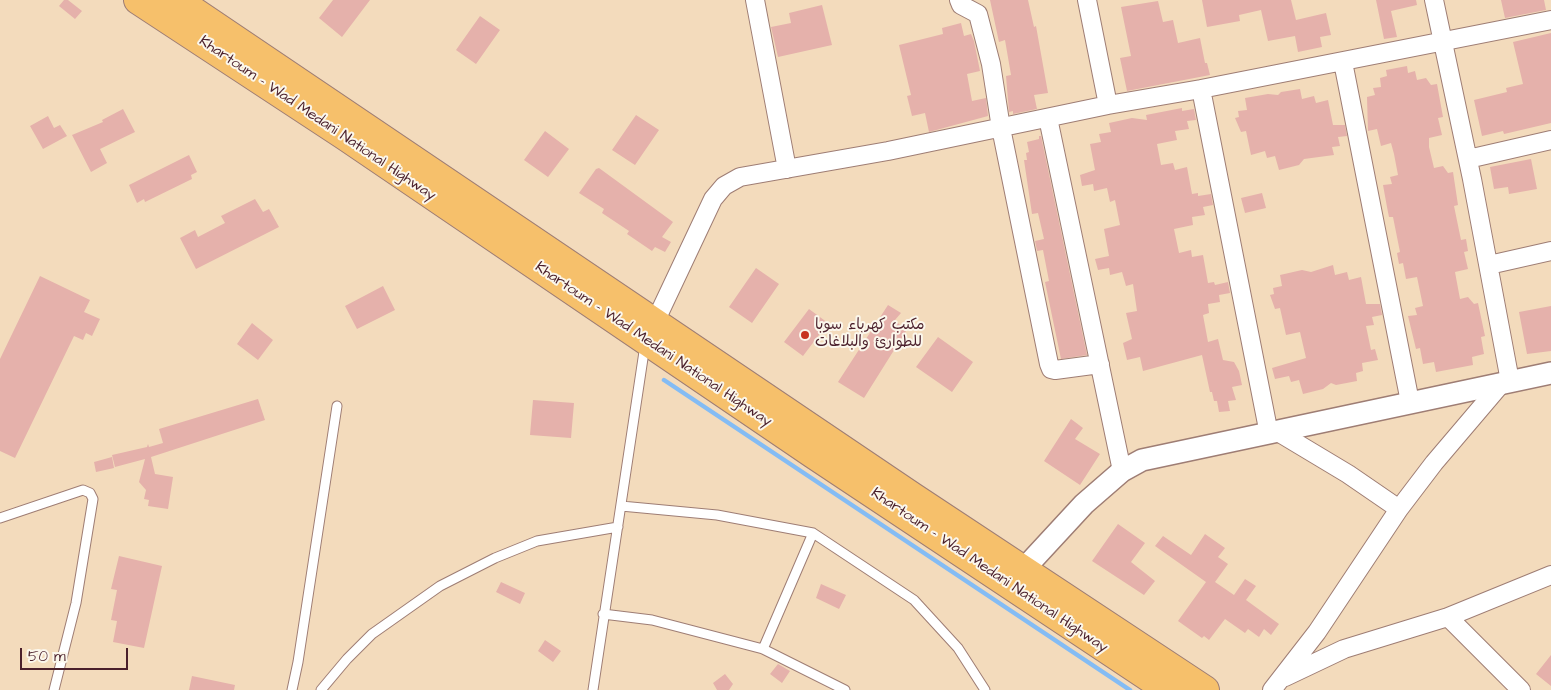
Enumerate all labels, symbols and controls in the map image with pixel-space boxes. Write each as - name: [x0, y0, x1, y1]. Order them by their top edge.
- street label: Khartoum - Wad Medani National Highway: [195, 33, 439, 205]
- street label: Khartoum - Wad Medani National Highway: [531, 259, 775, 431]
- place label: مكتب كهرباء سوبا للطوارئ والبلاغات: [815, 317, 924, 352]
- marker: مكتب كهرباء سوبا للطوارئ والبلاغات: [799, 329, 811, 341]
- street label: Khartoum - Wad Medani National Highway: [867, 485, 1111, 657]
- scale bar: [22, 638, 130, 670]
- text: 50 m: [28, 646, 66, 667]

